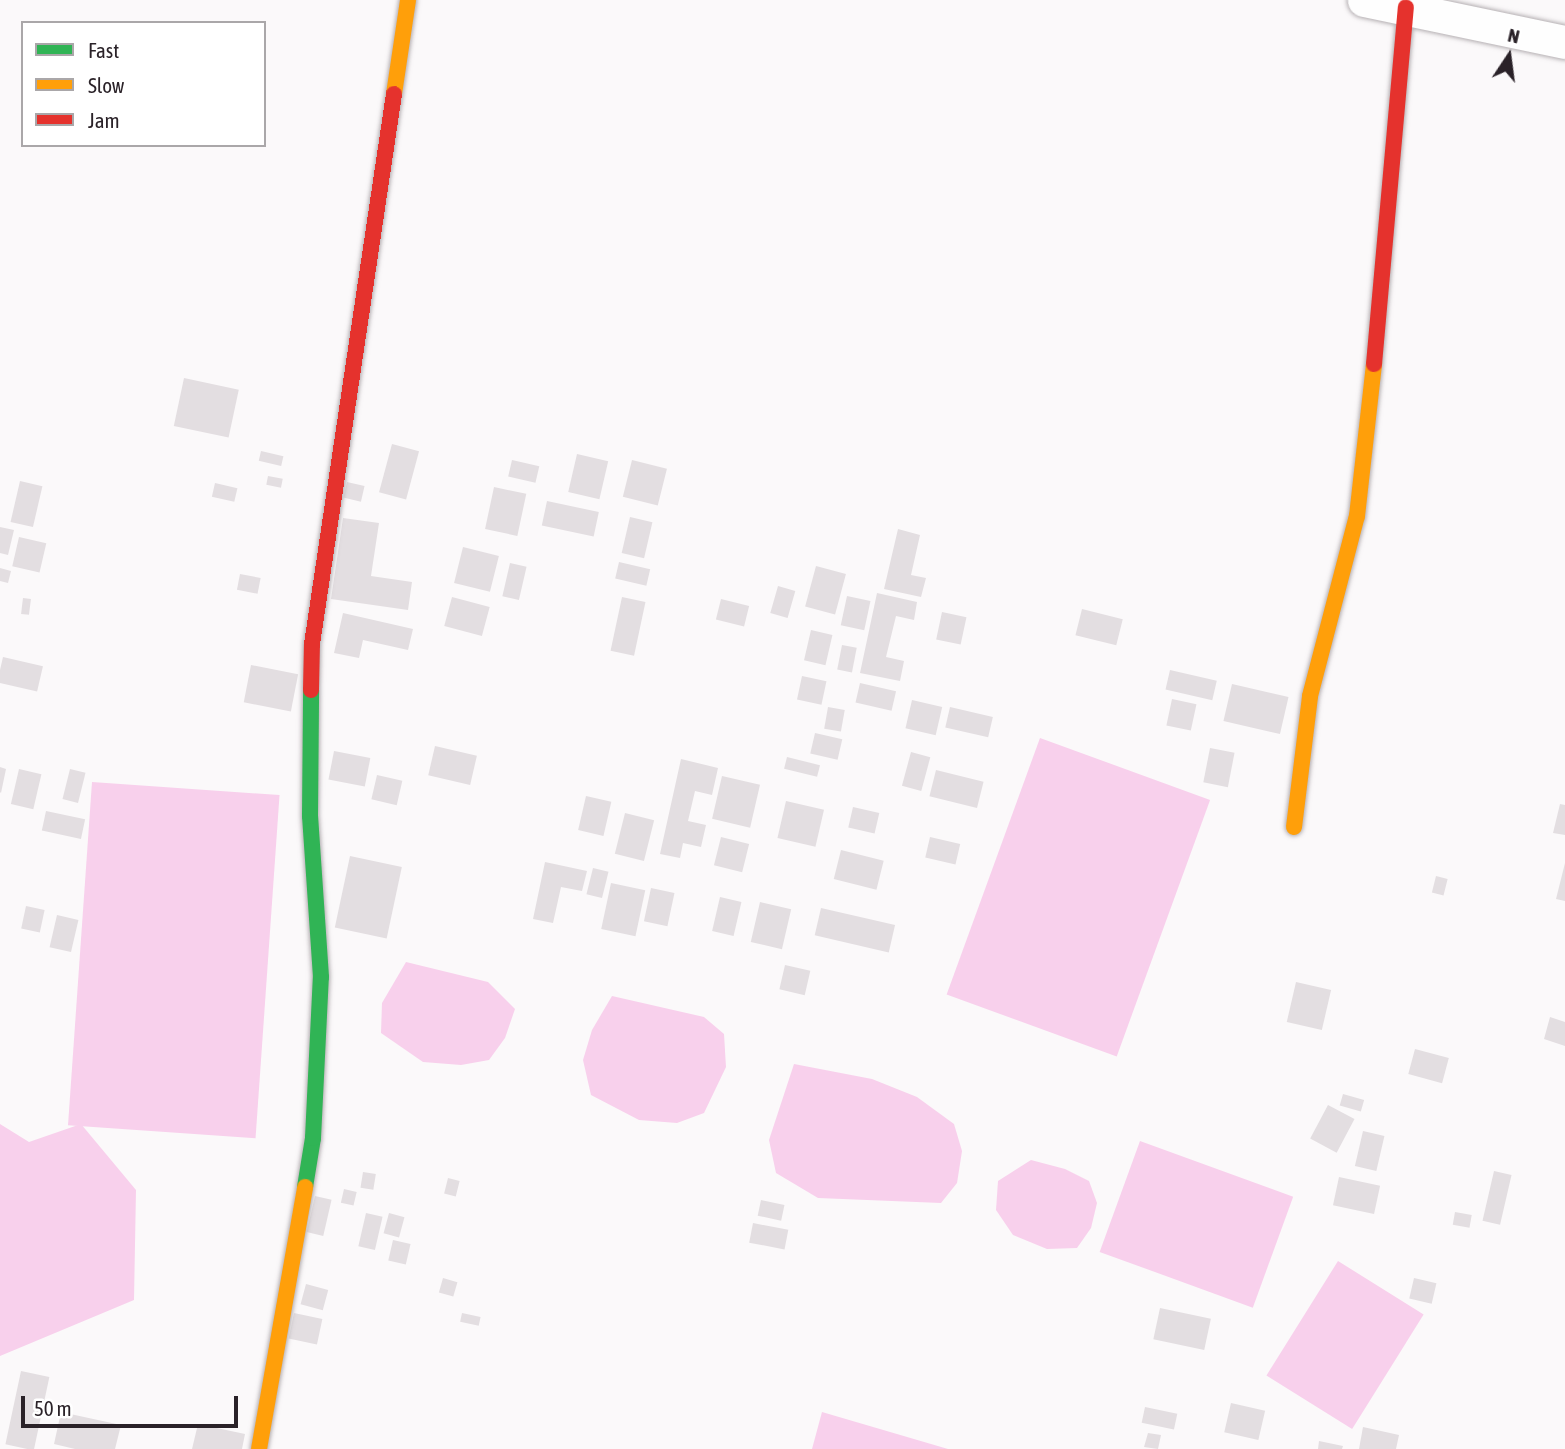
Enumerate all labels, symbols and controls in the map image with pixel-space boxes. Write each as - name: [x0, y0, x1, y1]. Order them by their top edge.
- legend: [21, 21, 266, 147]
- north arrow: [1474, 21, 1544, 91]
- text: N: [1506, 24, 1522, 48]
- text: Fast: [88, 38, 119, 62]
- text: Slow: [88, 73, 124, 97]
- text: Jam: [88, 108, 120, 132]
- scale bar: [24, 1382, 242, 1426]
- text: 50 m: [34, 1396, 72, 1420]

